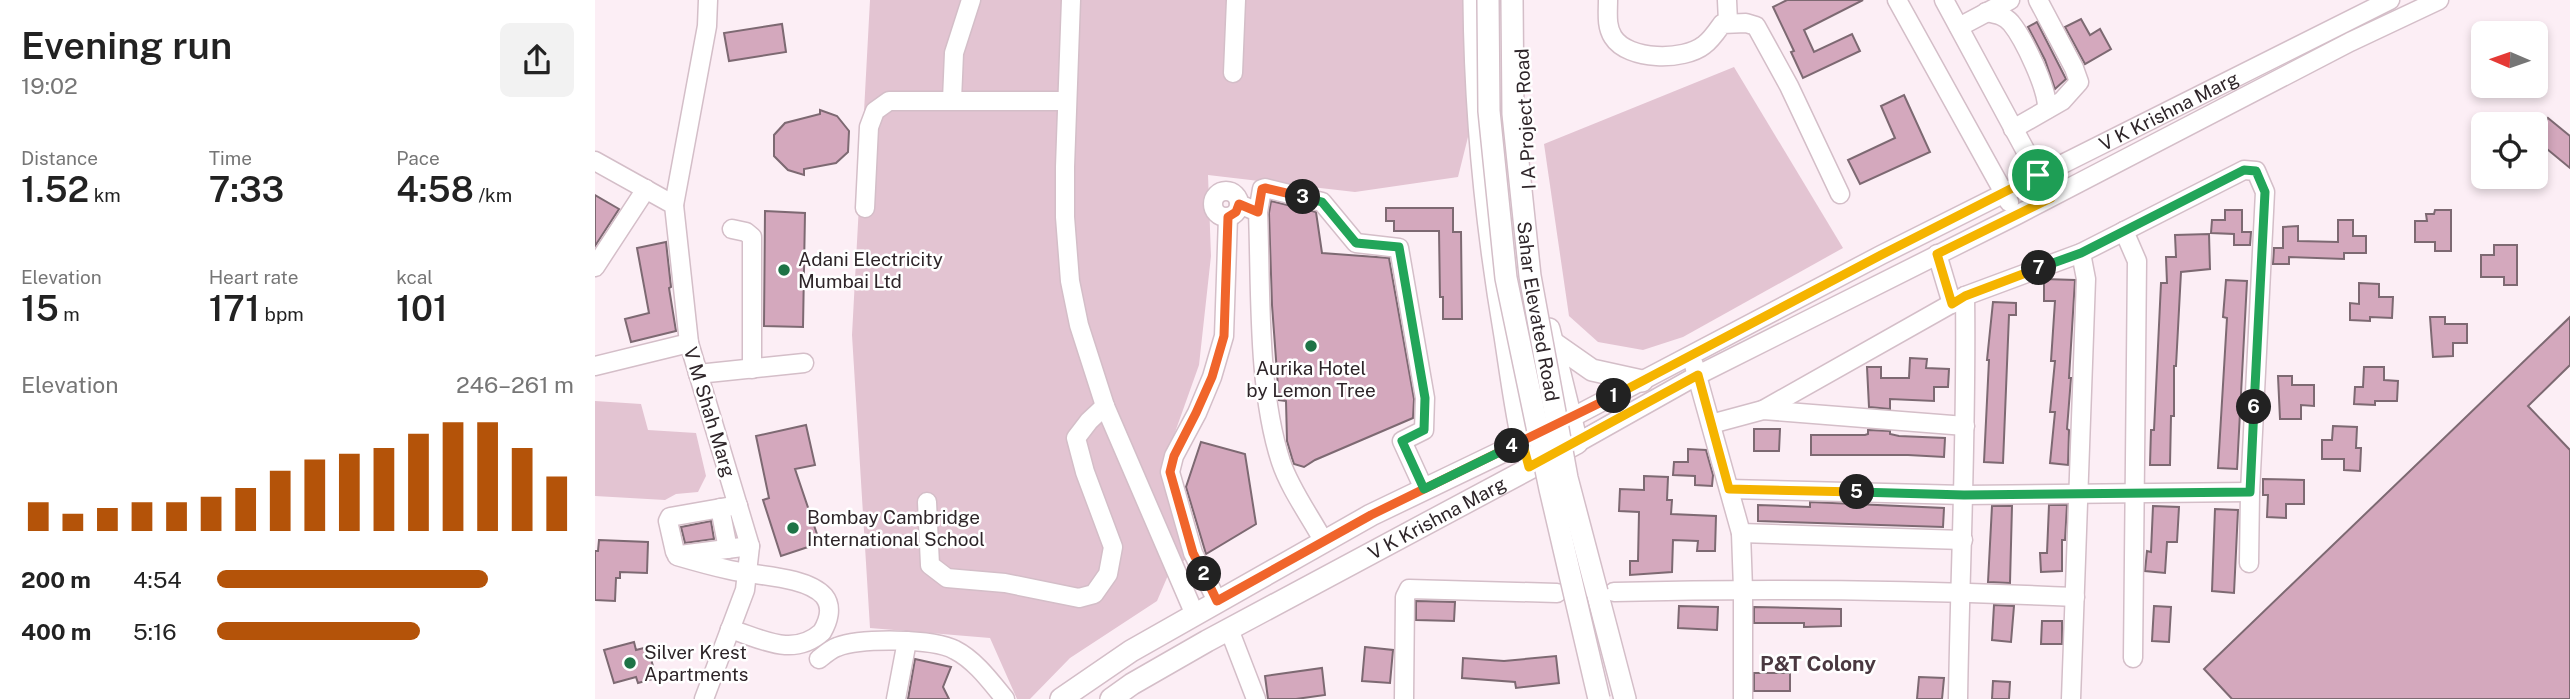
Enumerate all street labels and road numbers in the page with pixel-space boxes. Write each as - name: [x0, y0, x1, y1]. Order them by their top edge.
- street label: I A Project Road: [1510, 48, 1540, 190]
- street label: V K Krishna Marg: [2095, 67, 2242, 155]
- street label: Sahar Elevated Road: [1513, 220, 1564, 403]
- street label: V M Shah Marg: [680, 344, 740, 480]
- street label: V K Krishna Marg: [1364, 472, 1510, 564]

